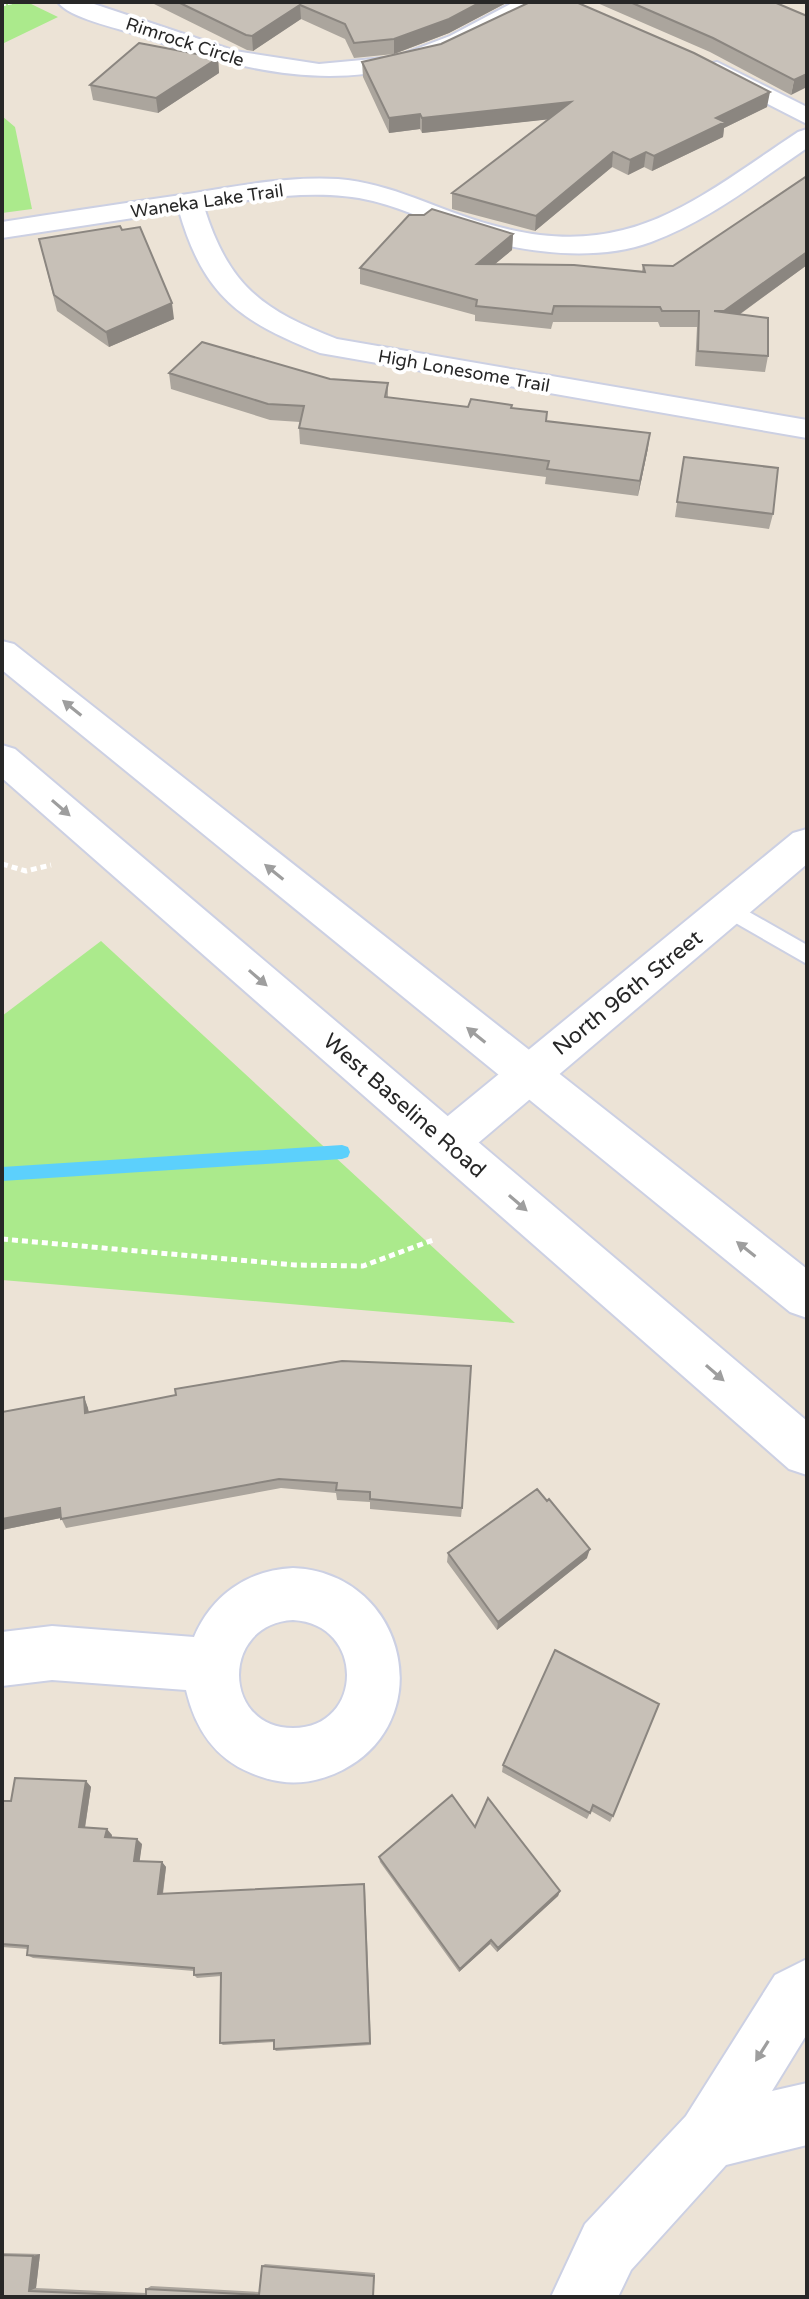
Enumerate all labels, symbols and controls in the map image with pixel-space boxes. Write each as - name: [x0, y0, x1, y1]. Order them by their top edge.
- street label: Rimrock Circle: [123, 12, 247, 72]
- street label: Waneka Lake Trail: [129, 179, 285, 223]
- street label: High Lonesome Trail: [376, 345, 552, 397]
- one-way arrow: [62, 701, 82, 717]
- one-way arrow: [51, 799, 71, 817]
- one-way arrow: [264, 864, 284, 880]
- street label: North 96th Street: [548, 925, 708, 1061]
- one-way arrow: [248, 969, 268, 986]
- one-way arrow: [467, 1027, 487, 1044]
- street label: West Baseline Road: [318, 1028, 491, 1183]
- one-way arrow: [508, 1194, 528, 1211]
- one-way arrow: [736, 1241, 756, 1257]
- one-way arrow: [705, 1364, 724, 1382]
- one-way arrow: [755, 2040, 769, 2062]

